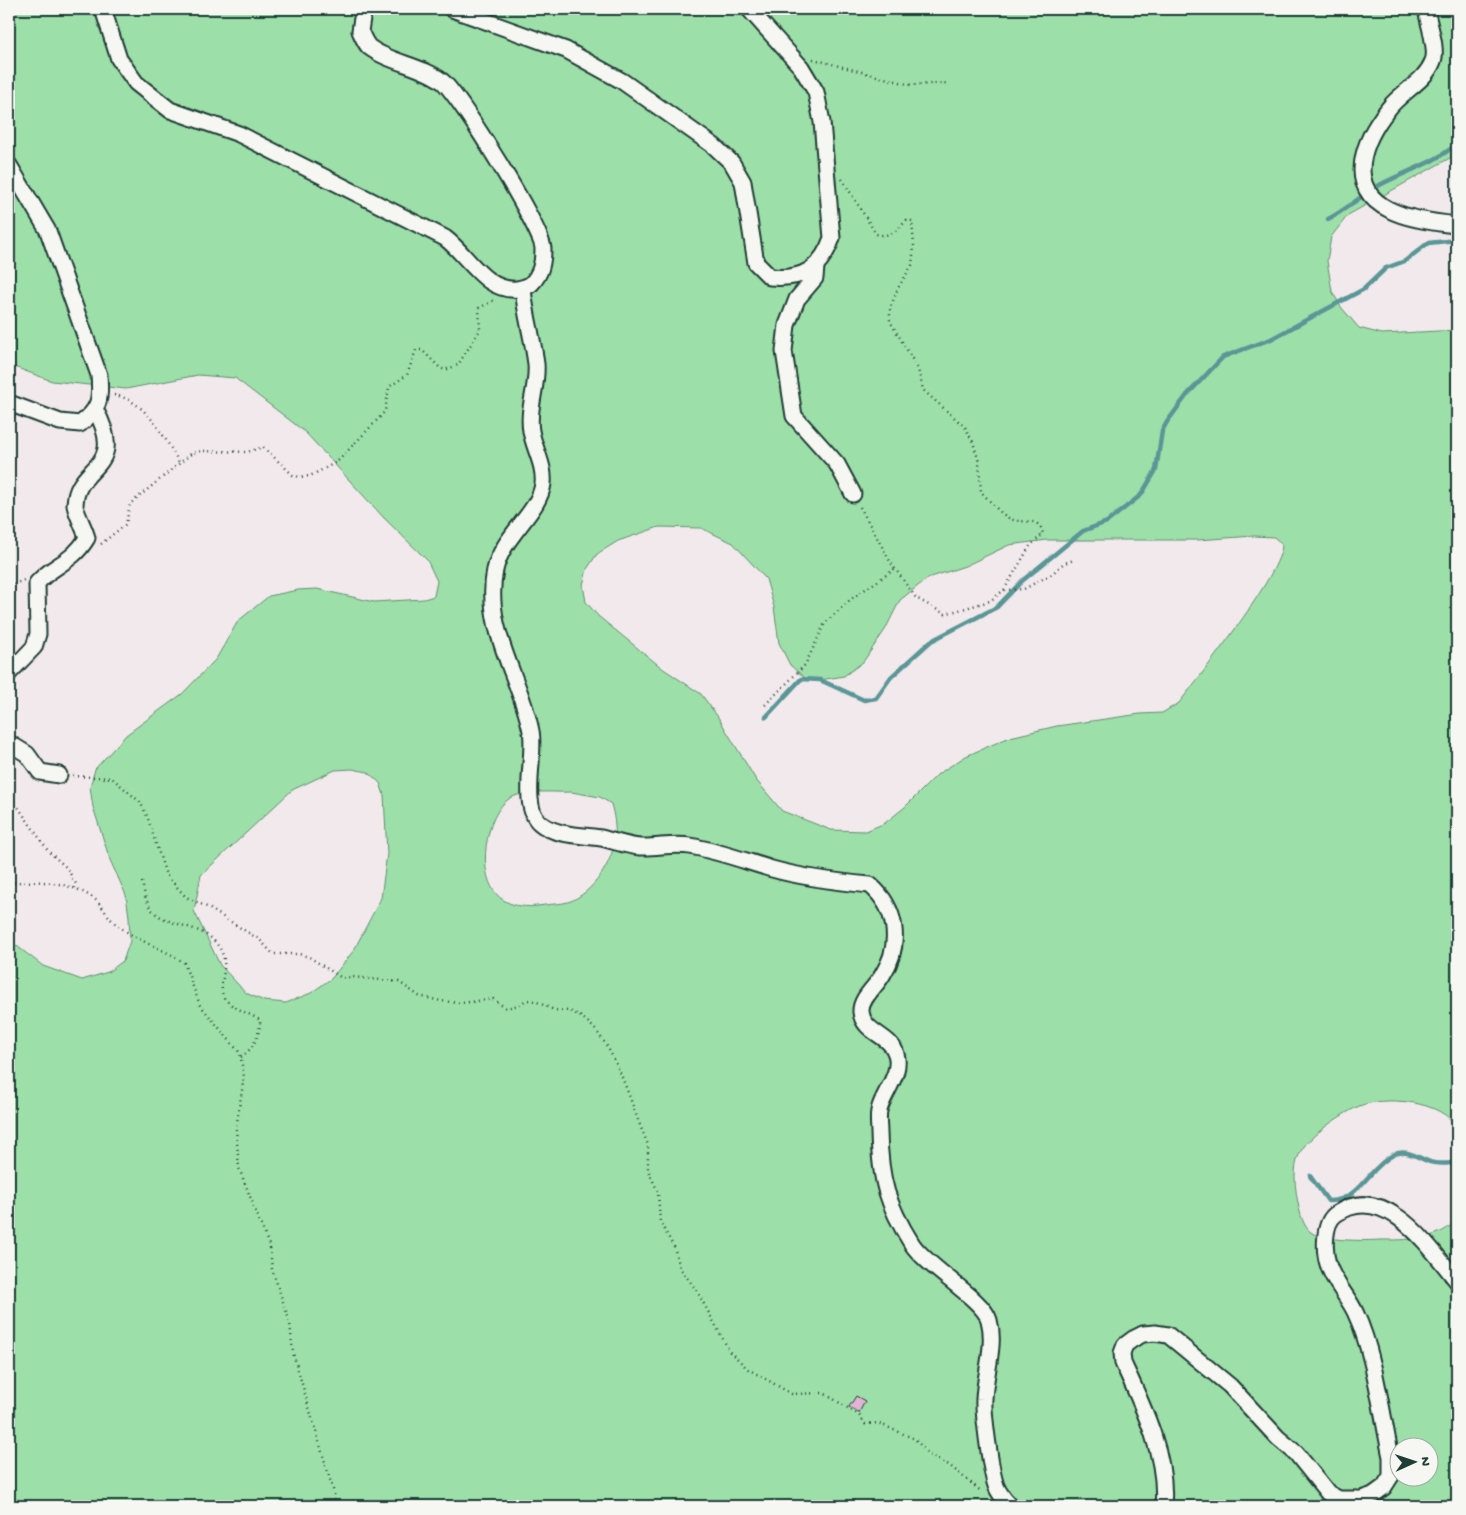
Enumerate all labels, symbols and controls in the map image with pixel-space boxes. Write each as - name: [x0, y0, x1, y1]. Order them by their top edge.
- north arrow: [1388, 1438, 1438, 1488]
- text: N: [1416, 1456, 1433, 1466]

